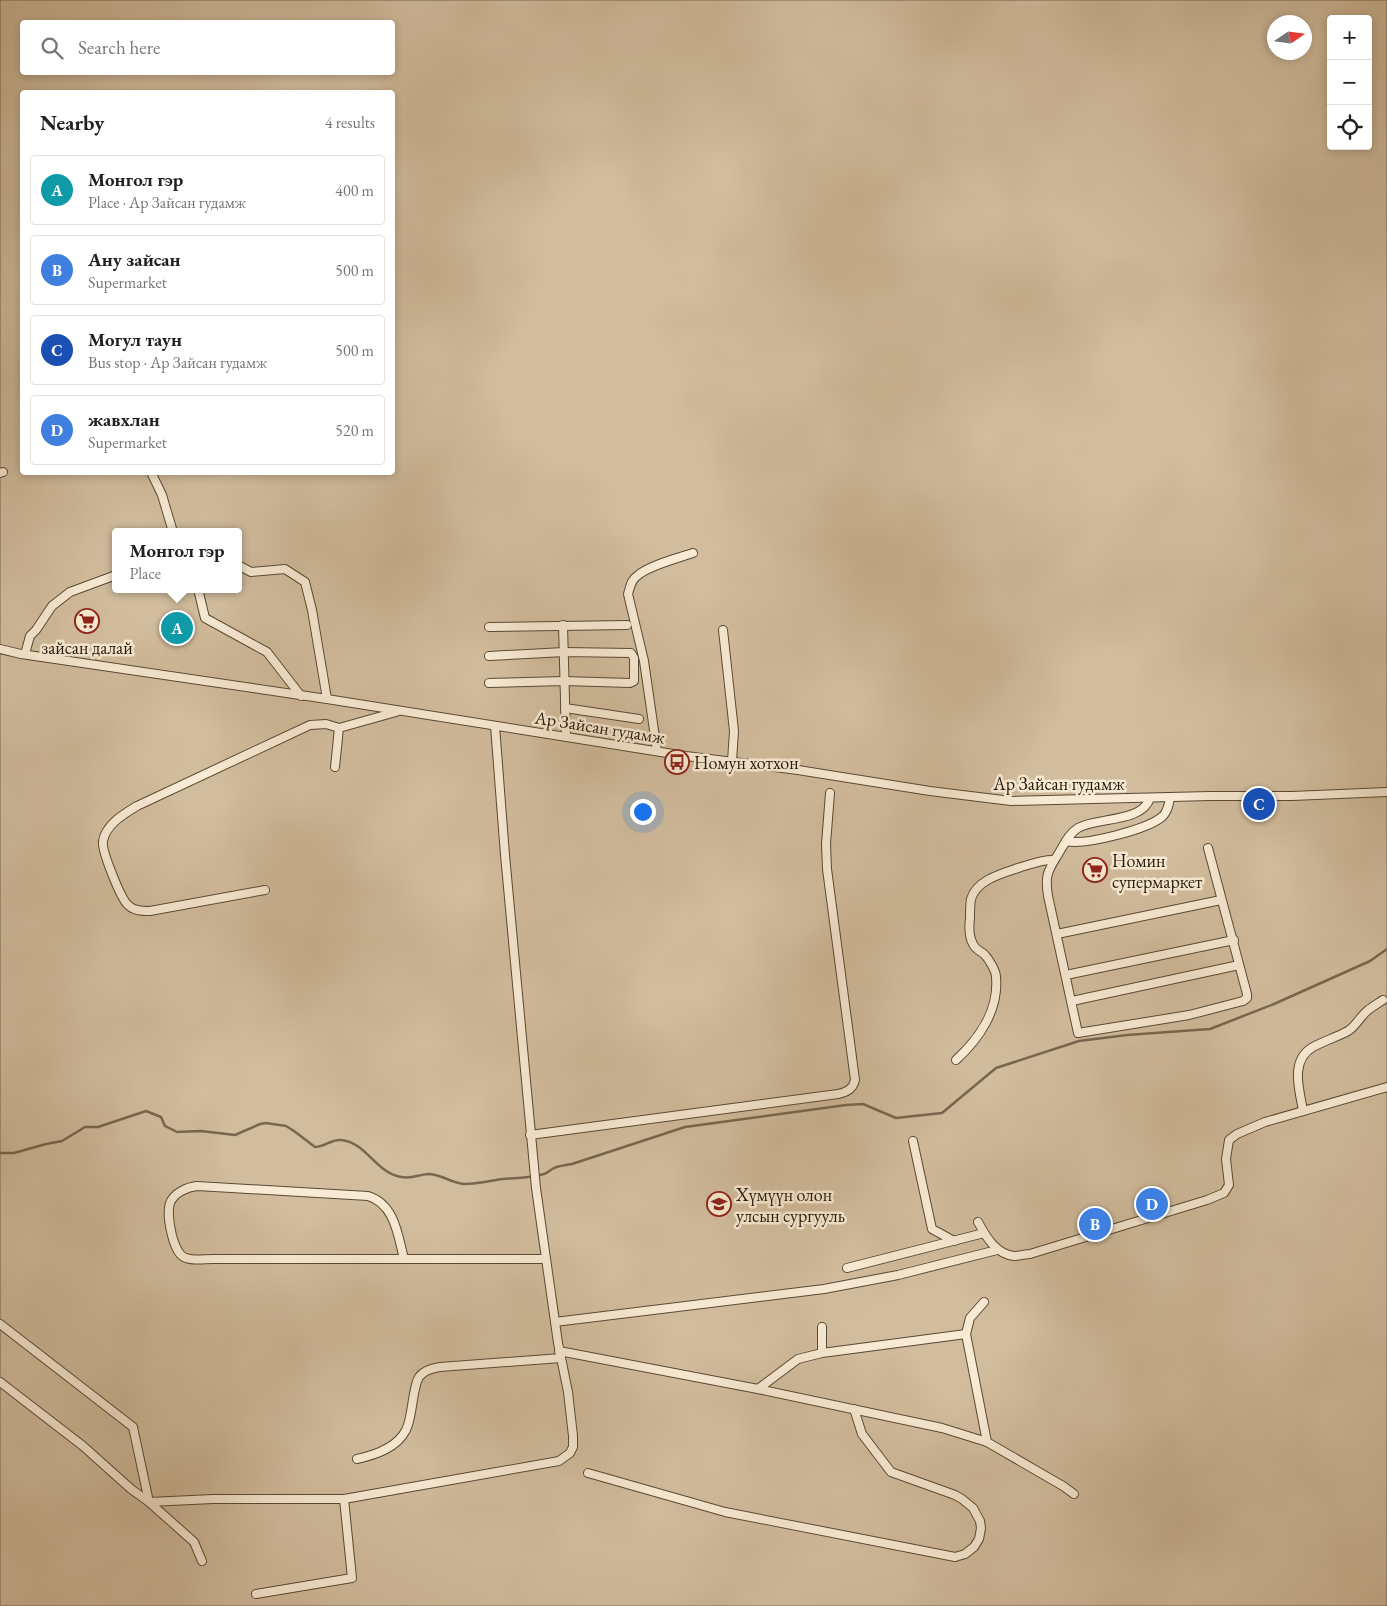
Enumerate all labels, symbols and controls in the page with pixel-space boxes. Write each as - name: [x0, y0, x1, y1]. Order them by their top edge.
- north arrow: [1267, 15, 1312, 60]
- map controls: [1327, 15, 1372, 150]
- button: +: [1327, 15, 1372, 60]
- search box: [20, 20, 395, 75]
- icon: search: [38, 34, 66, 62]
- text: Search here: [78, 35, 160, 60]
- button: −: [1327, 60, 1372, 105]
- button: locate: [1327, 105, 1372, 150]
- text: Nearby: [40, 109, 104, 136]
- text: 4 results: [325, 112, 375, 133]
- text: Монгол гэр: [88, 167, 183, 192]
- text: A: [51, 180, 63, 201]
- text: 400 m: [335, 180, 374, 201]
- text: Place · Ар Зайсан гудамж: [88, 192, 246, 213]
- text: Ану зайсан: [88, 247, 181, 272]
- text: B: [52, 260, 62, 281]
- text: 500 m: [335, 260, 374, 281]
- text: Supermarket: [88, 272, 167, 293]
- text: Могул таун: [88, 327, 182, 352]
- text: C: [51, 340, 63, 361]
- text: 500 m: [335, 340, 374, 361]
- text: Bus stop · Ар Зайсан гудамж: [88, 352, 267, 373]
- text: жавхлан: [88, 407, 160, 432]
- text: D: [51, 420, 63, 441]
- text: 520 m: [335, 420, 374, 441]
- text: Supermarket: [88, 432, 167, 453]
- popup: [112, 528, 242, 593]
- text: Монгол гэр: [129, 538, 225, 563]
- text: Place: [129, 563, 161, 584]
- supermarket icon: зайсан далай: [74, 608, 100, 634]
- pin: A: [161, 609, 193, 647]
- place label: зайсан далай: [41, 636, 133, 659]
- street label: Ар Зайсан гудамж: [532, 705, 667, 749]
- bus stop icon: Номун хотхон: [664, 749, 690, 775]
- place label: Номун хотхон: [694, 751, 799, 774]
- street label: Ар Зайсан гудамж: [992, 772, 1125, 795]
- pin: C: [1243, 785, 1275, 823]
- your location: [630, 799, 656, 825]
- place label: Номин супермаркет: [1112, 849, 1203, 893]
- supermarket icon: Номин супермаркет: [1082, 857, 1108, 883]
- place label: Хүмүүн олон улсын сургууль: [735, 1183, 845, 1227]
- pin: D: [1136, 1185, 1168, 1223]
- school or university icon: Хүмүүн олон улсын сургууль: [706, 1191, 732, 1217]
- pin: B: [1079, 1205, 1111, 1243]

